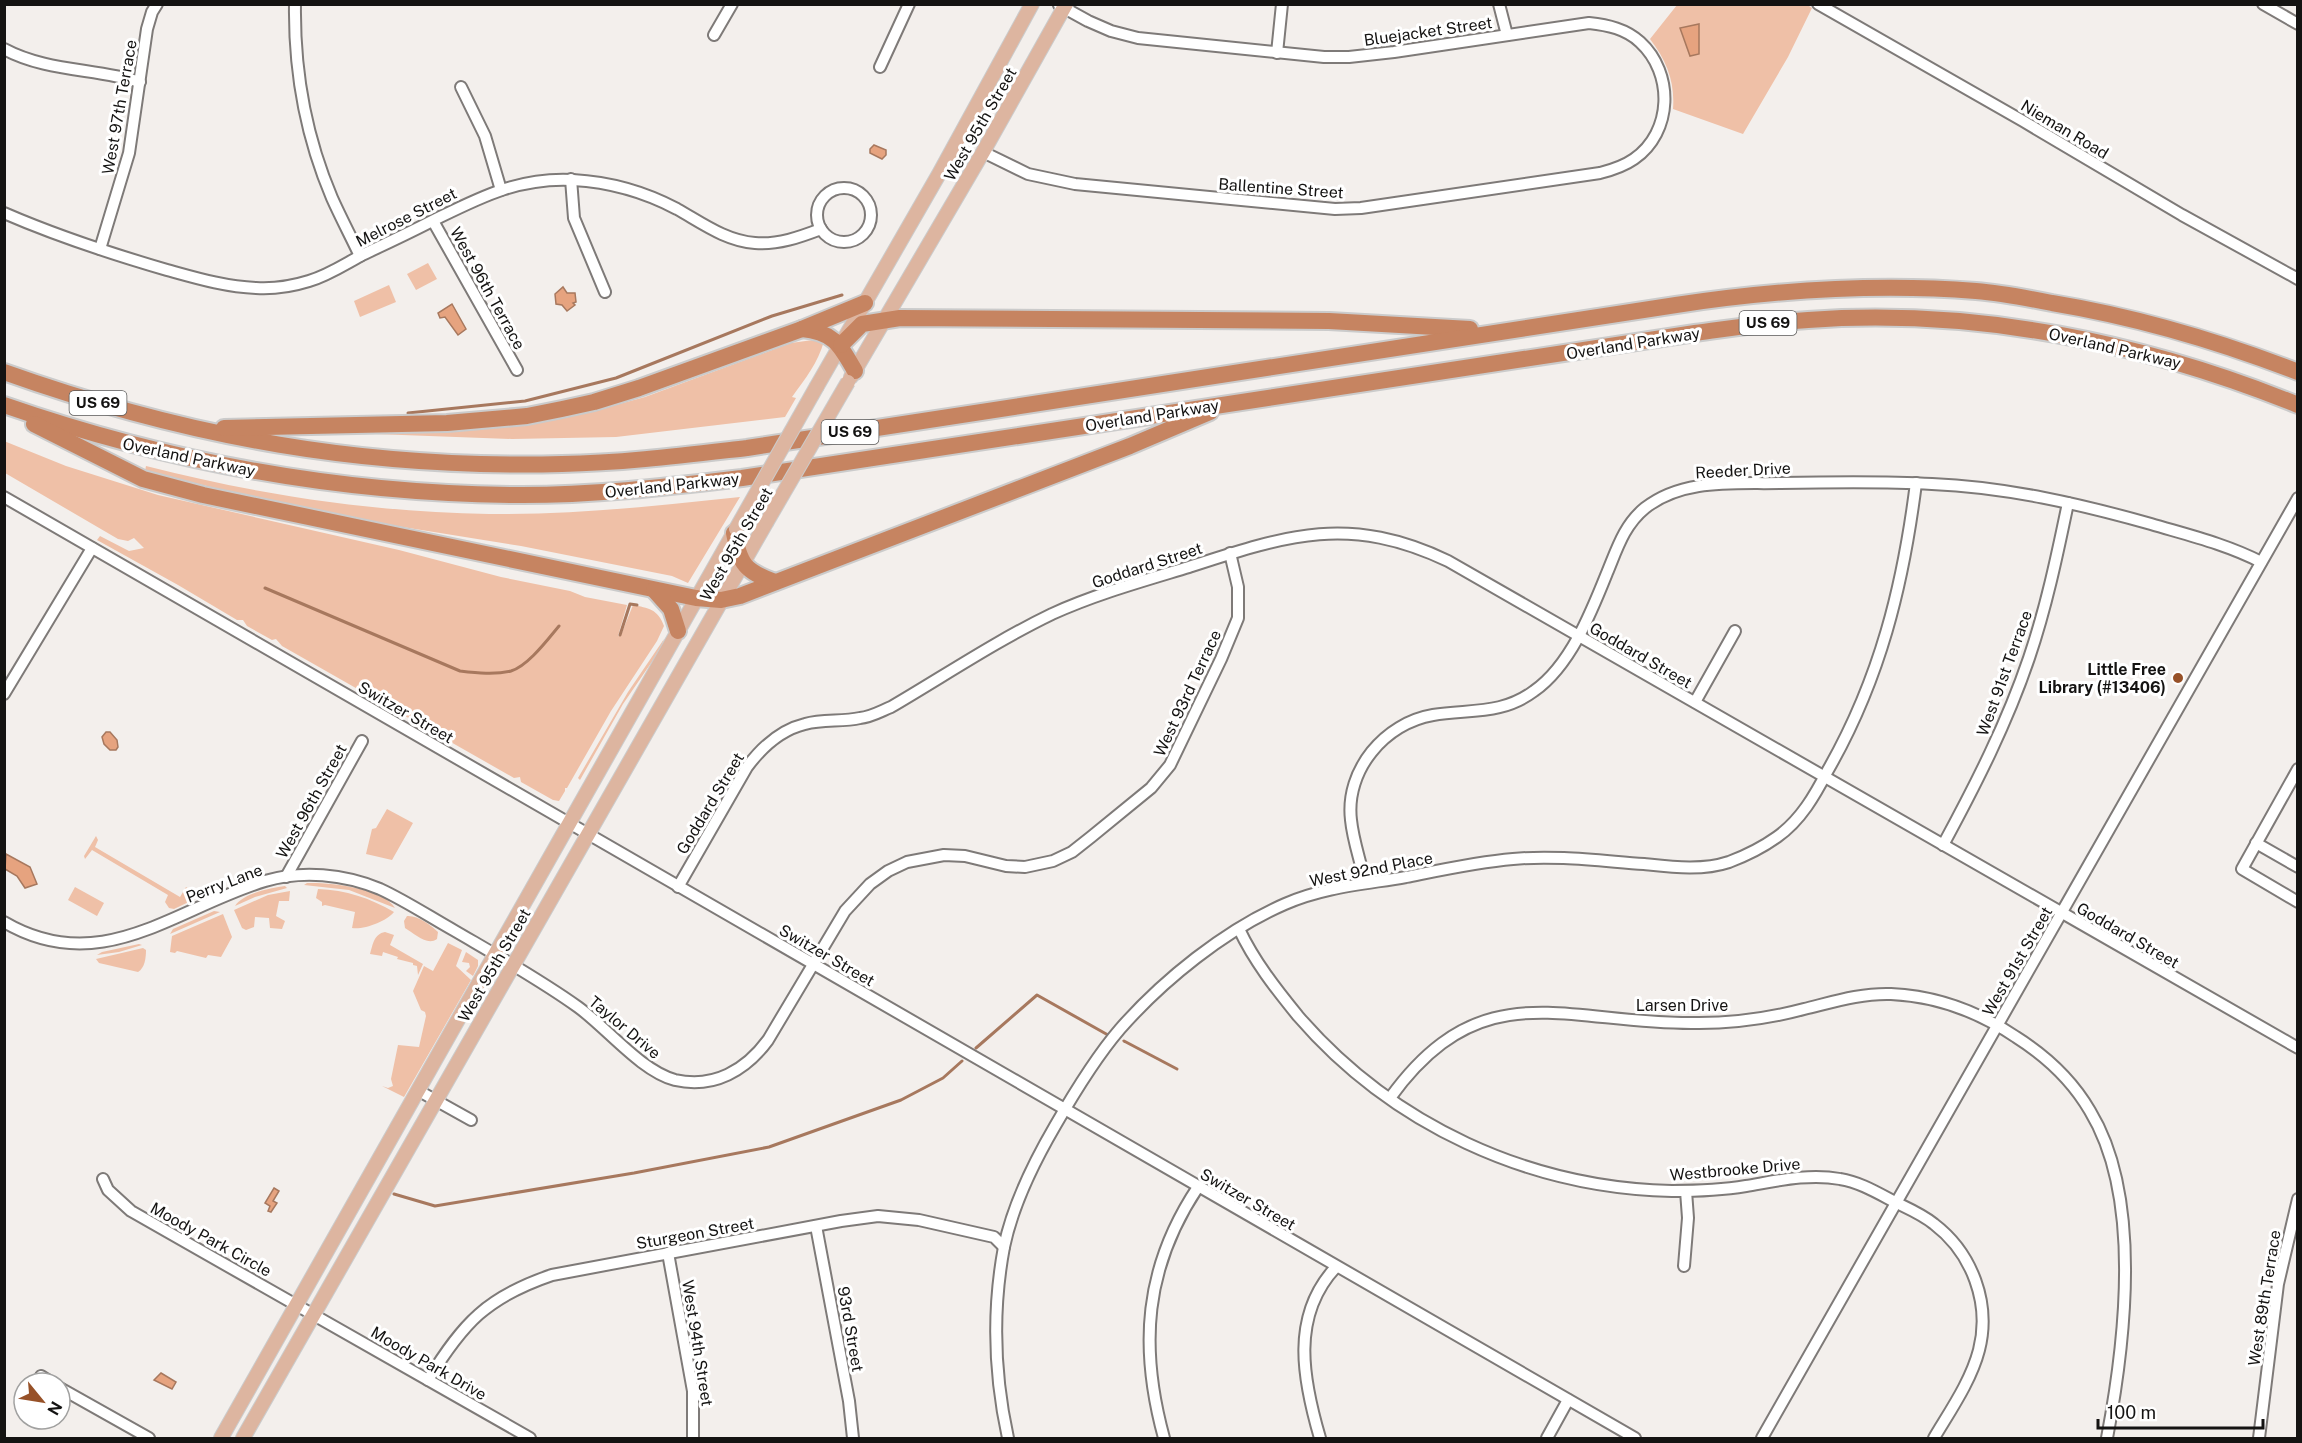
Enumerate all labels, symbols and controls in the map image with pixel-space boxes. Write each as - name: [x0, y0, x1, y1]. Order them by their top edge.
- street label: Bluejacket Street: [1363, 13, 1493, 50]
- street label: West 97th Terrace: [98, 38, 141, 176]
- street label: West 95th Street: [940, 64, 1021, 184]
- street label: Nieman Road: [2018, 96, 2112, 163]
- street label: Ballentine Street: [1218, 175, 1344, 202]
- street label: Melrose Street: [353, 184, 460, 251]
- street label: West 96th Terrace: [446, 224, 529, 353]
- road number: US 69: [1740, 311, 1796, 335]
- street label: Overland Parkway: [1565, 323, 1702, 363]
- street label: Overland Parkway: [2047, 324, 2183, 373]
- road number: US 69: [70, 391, 126, 415]
- street label: Overland Parkway: [1084, 395, 1221, 435]
- road number: US 69: [822, 420, 878, 444]
- street label: Overland Parkway: [121, 434, 257, 481]
- street label: Reeder Drive: [1695, 459, 1791, 482]
- street label: Overland Parkway: [604, 469, 741, 502]
- street label: West 95th Street: [696, 484, 777, 604]
- street label: Goddard Street: [1090, 539, 1205, 592]
- street label: West 91st Terrace: [1973, 608, 2036, 739]
- street label: Goddard Street: [1586, 618, 1695, 692]
- street label: West 93rd Terrace: [1150, 627, 1225, 759]
- place label: Little Free Library (#13406): [2039, 660, 2166, 697]
- marker: Little Free Library (#13406): [2171, 671, 2185, 685]
- street label: Switzer Street: [355, 677, 457, 747]
- street label: West 96th Street: [272, 741, 351, 862]
- street label: Goddard Street: [673, 749, 748, 857]
- street label: West 92nd Place: [1308, 848, 1434, 891]
- street label: Perry Lane: [183, 860, 265, 907]
- street label: Goddard Street: [2073, 898, 2182, 972]
- street label: West 91st Street: [1978, 903, 2056, 1019]
- street label: West 95th Street: [454, 905, 535, 1025]
- street label: Switzer Street: [776, 920, 878, 990]
- street label: Taylor Drive: [585, 992, 664, 1063]
- street label: Larsen Drive: [1636, 996, 1728, 1015]
- street label: Westbrooke Drive: [1669, 1154, 1801, 1185]
- street label: Switzer Street: [1197, 1164, 1299, 1234]
- street label: Moody Park Circle: [147, 1198, 275, 1281]
- street label: Sturgeon Street: [635, 1214, 756, 1253]
- street label: West 89th Terrace: [2244, 1229, 2285, 1367]
- street label: West 94th Street: [678, 1279, 717, 1408]
- street label: 93rd Street: [834, 1285, 867, 1373]
- street label: Moody Park Drive: [368, 1323, 490, 1404]
- north arrow: [12, 1371, 72, 1431]
- scale bar: [2098, 1392, 2263, 1430]
- text: N: [43, 1398, 66, 1418]
- text: 100 m: [2107, 1402, 2156, 1423]

